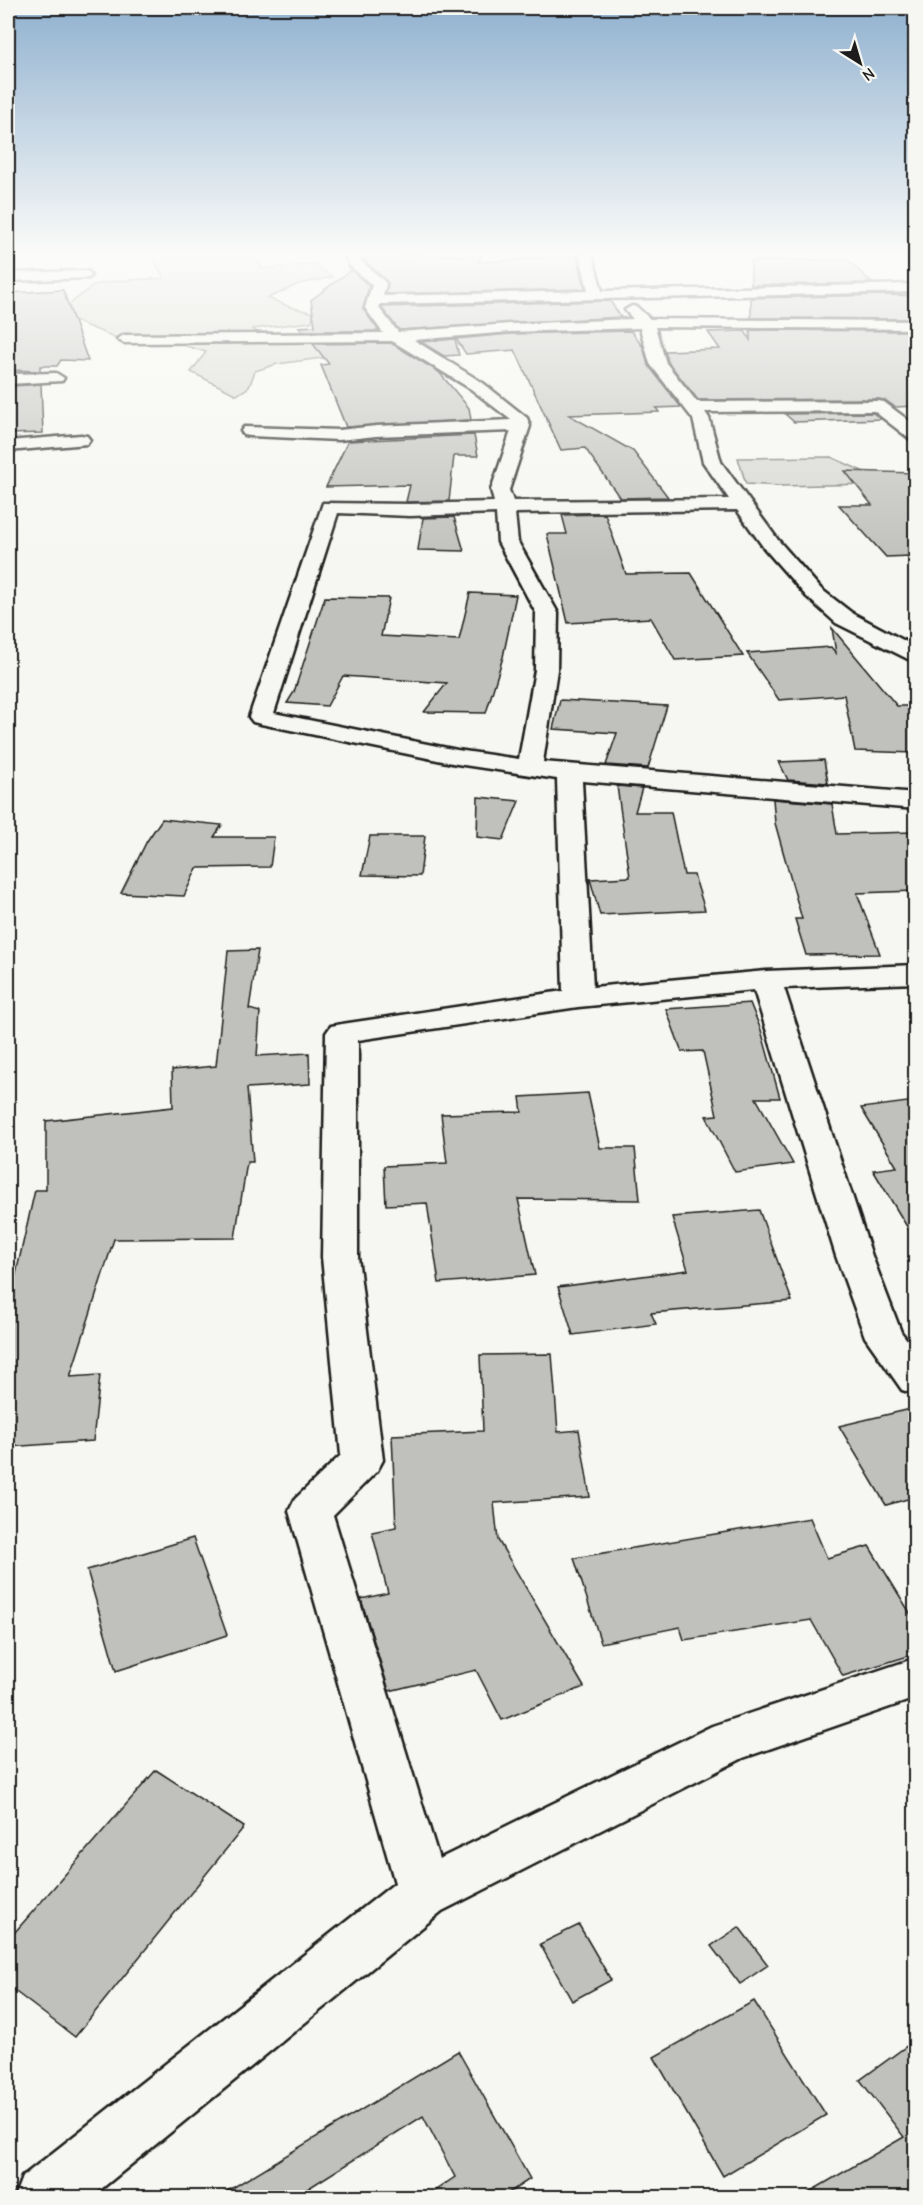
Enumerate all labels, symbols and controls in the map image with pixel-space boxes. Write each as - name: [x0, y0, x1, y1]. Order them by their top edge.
- north arrow: [830, 33, 890, 93]
- text: N: [859, 64, 878, 85]

